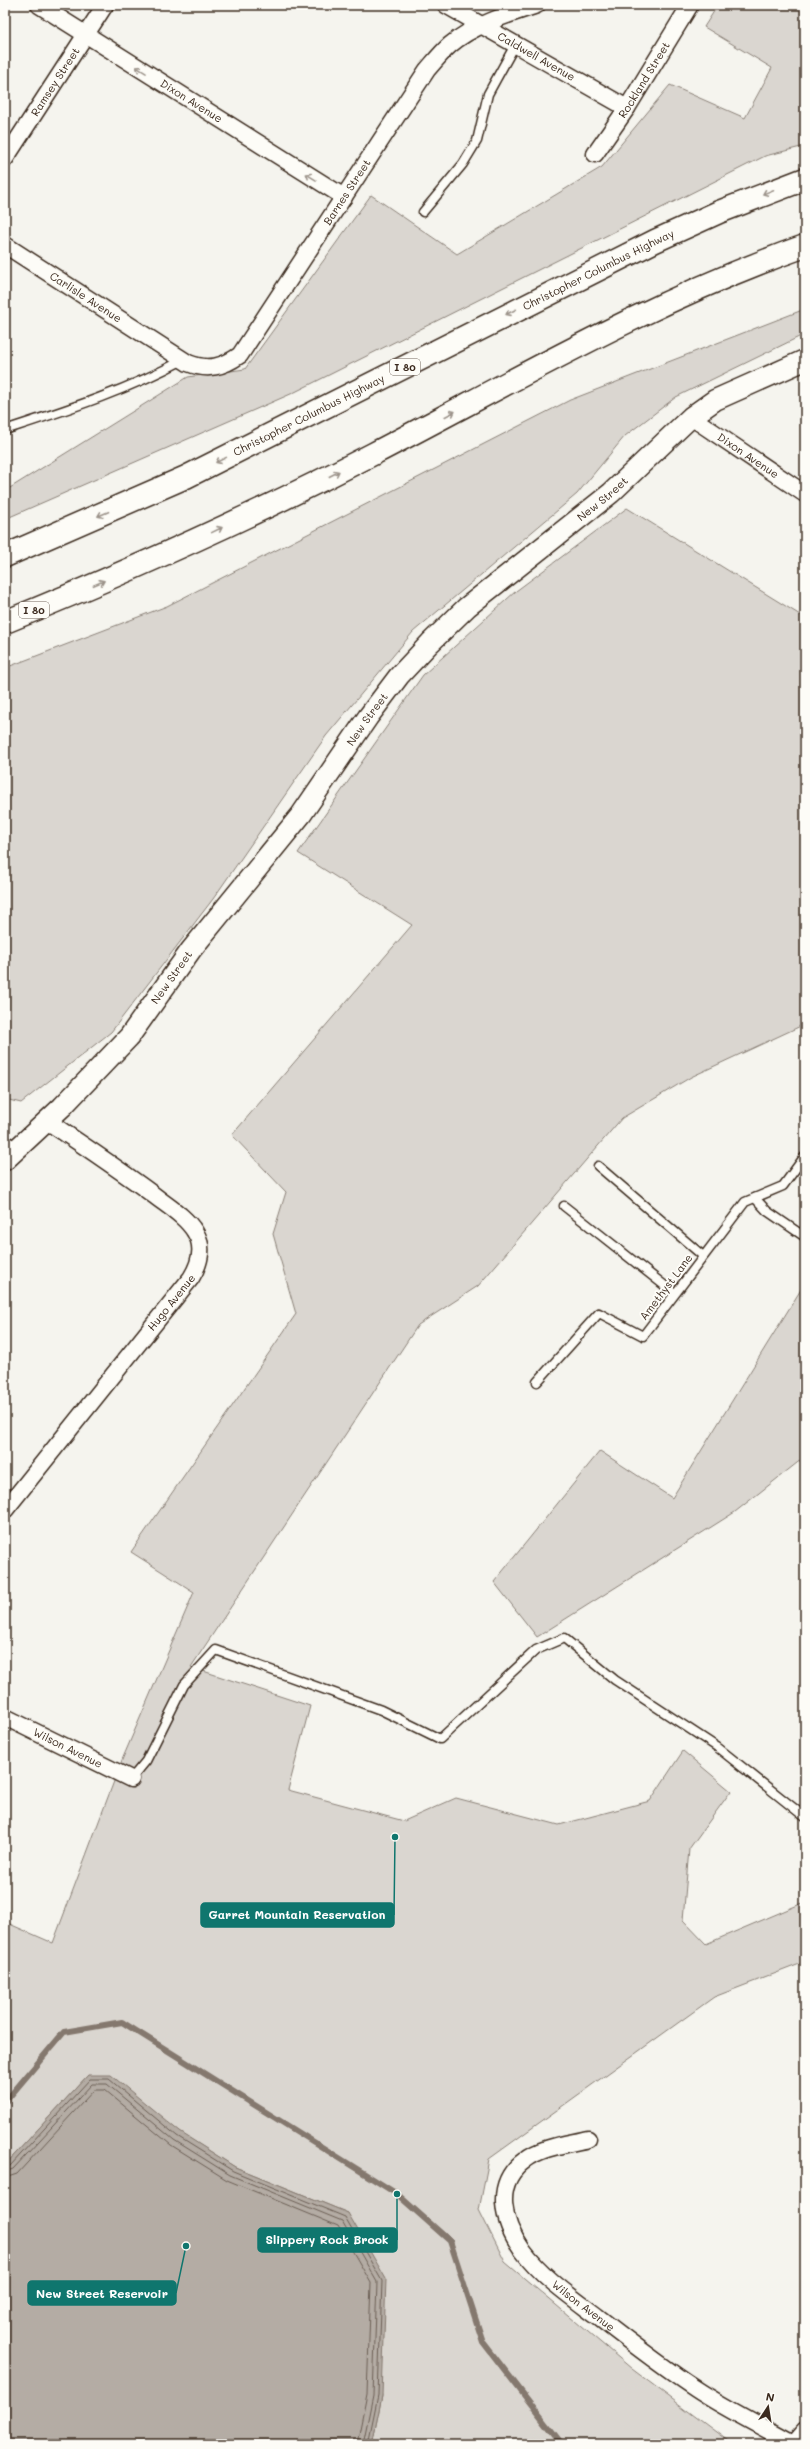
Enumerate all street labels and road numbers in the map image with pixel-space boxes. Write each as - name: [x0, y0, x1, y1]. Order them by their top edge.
- street label: Caldwell Avenue: [495, 28, 578, 84]
- street label: Rockland Street: [614, 38, 673, 121]
- street label: Ramsey Street: [27, 44, 83, 119]
- street label: Dixon Avenue: [158, 75, 226, 126]
- street label: Barnes Street: [319, 156, 374, 228]
- street label: Christopher Columbus Highway: [520, 225, 677, 313]
- street label: Carlisle Avenue: [47, 268, 125, 325]
- road number: I 80: [390, 359, 420, 375]
- street label: Christopher Columbus Highway: [230, 370, 387, 459]
- street label: Dixon Avenue: [715, 429, 782, 481]
- street label: New Street: [574, 473, 631, 524]
- road number: I 80: [19, 602, 49, 618]
- street label: New Street: [343, 689, 391, 749]
- street label: New Street: [147, 947, 195, 1007]
- street label: Amethyst Lane: [636, 1250, 696, 1323]
- street label: Hugo Avenue: [144, 1271, 198, 1334]
- street label: Wilson Avenue: [31, 1724, 105, 1771]
- street label: Wilson Avenue: [549, 2277, 618, 2335]

